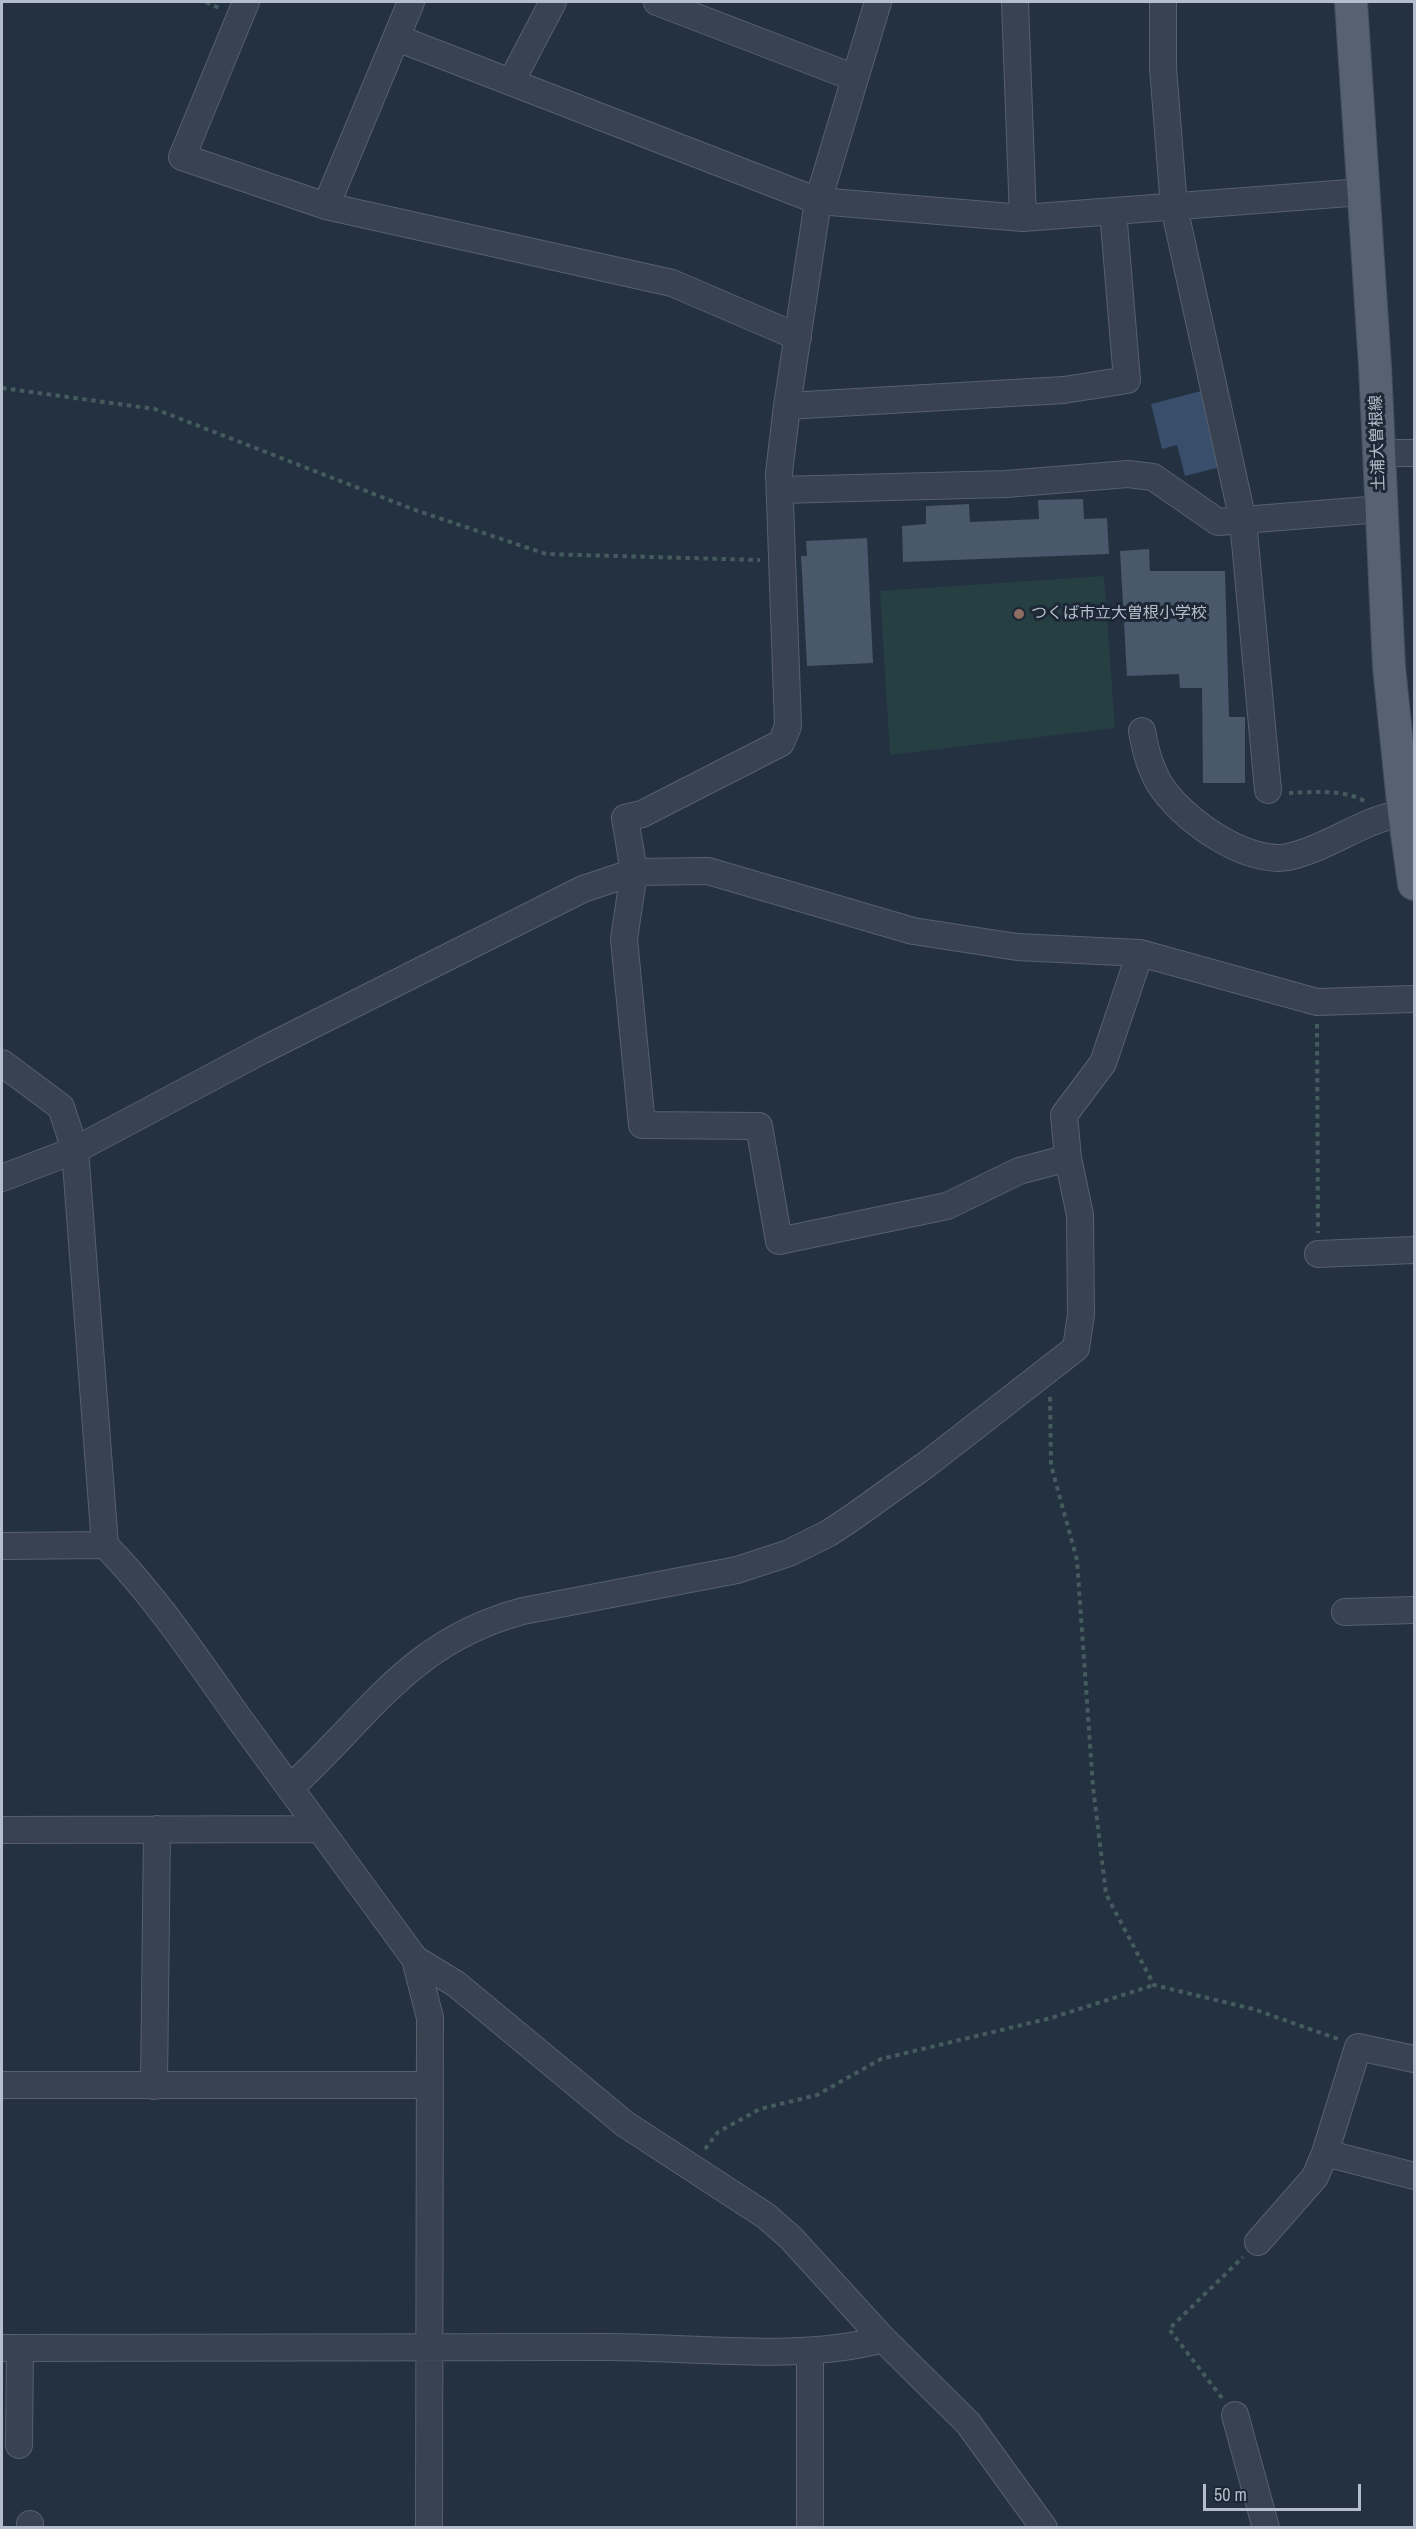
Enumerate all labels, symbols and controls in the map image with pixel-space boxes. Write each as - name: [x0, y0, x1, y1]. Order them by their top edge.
- street label: 土浦大曽根線: [1367, 395, 1389, 491]
- place label: つくば市立大曽根小学校: [1031, 604, 1207, 624]
- marker: つくば市立大曽根小学校: [1012, 607, 1026, 621]
- scale bar: [1206, 2472, 1364, 2510]
- text: 50 m: [1214, 2482, 1247, 2507]

